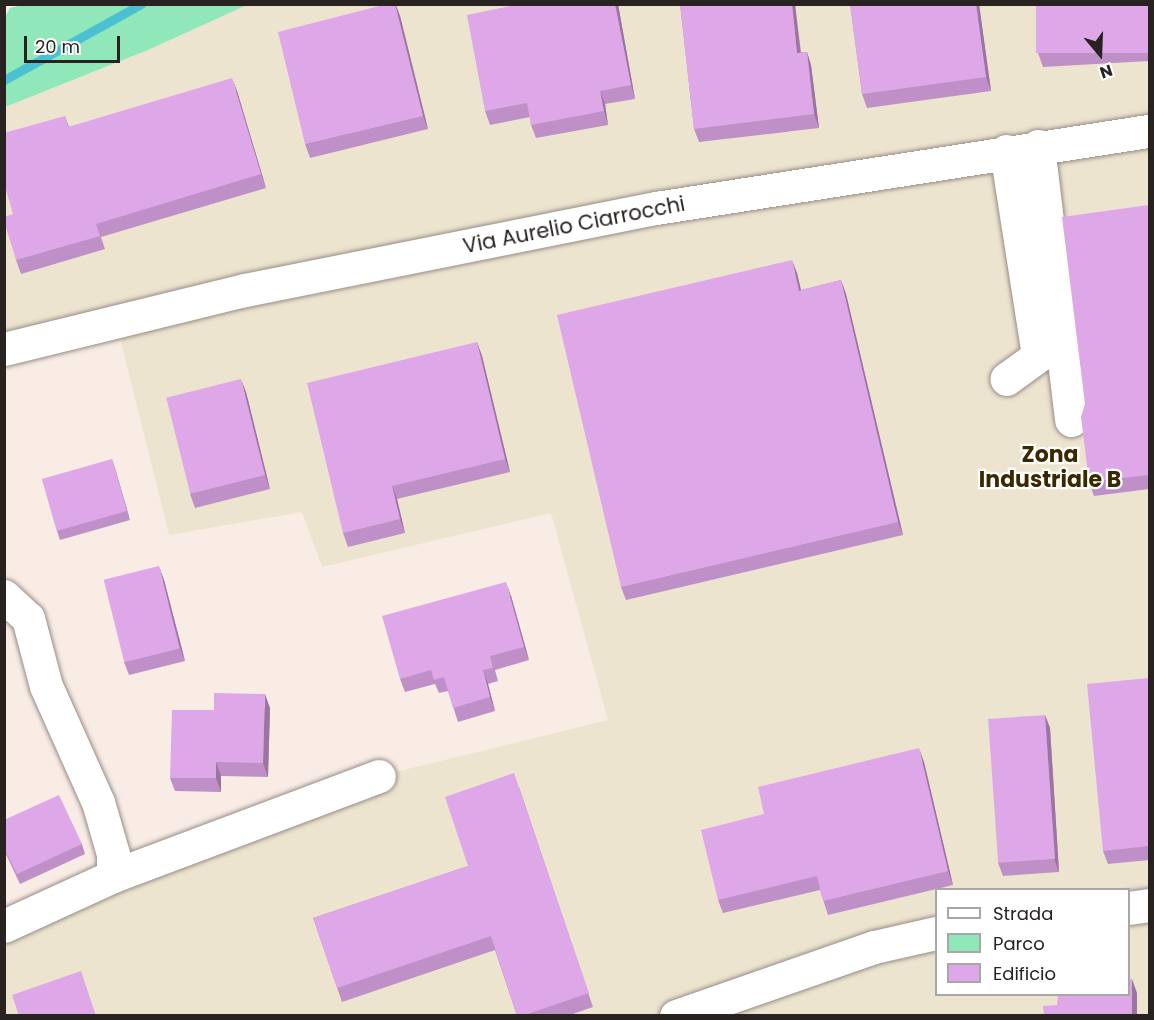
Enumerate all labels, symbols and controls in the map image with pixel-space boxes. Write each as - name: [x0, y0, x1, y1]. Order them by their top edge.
- scale bar: [27, 24, 123, 62]
- north arrow: [1070, 24, 1130, 84]
- text: 20 m: [35, 34, 80, 59]
- text: N: [1097, 59, 1115, 84]
- street label: Via Aurelio Ciarrocchi: [461, 191, 687, 259]
- district label: Zona Industriale B: [979, 441, 1121, 493]
- legend: [935, 888, 1130, 996]
- text: Strada: [993, 901, 1053, 926]
- text: Parco: [993, 931, 1045, 956]
- text: Edificio: [993, 961, 1056, 986]

